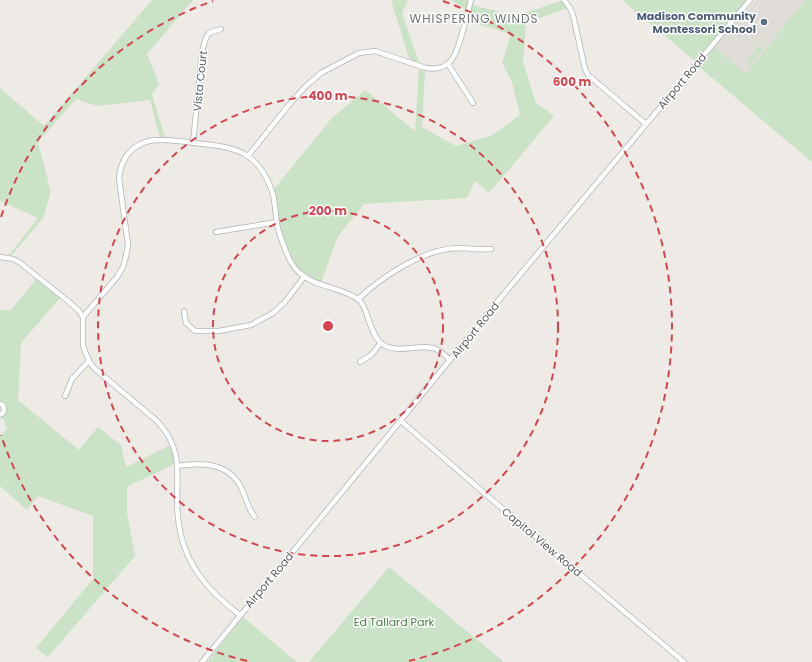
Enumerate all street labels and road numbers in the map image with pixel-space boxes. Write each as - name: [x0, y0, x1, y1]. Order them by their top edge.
- street label: Vista Court: [189, 50, 211, 112]
- street label: Airport Road: [654, 50, 710, 112]
- street label: Airport Road: [447, 298, 503, 362]
- street label: Capitol View Road: [498, 504, 586, 580]
- street label: Airport Road: [241, 549, 297, 611]

